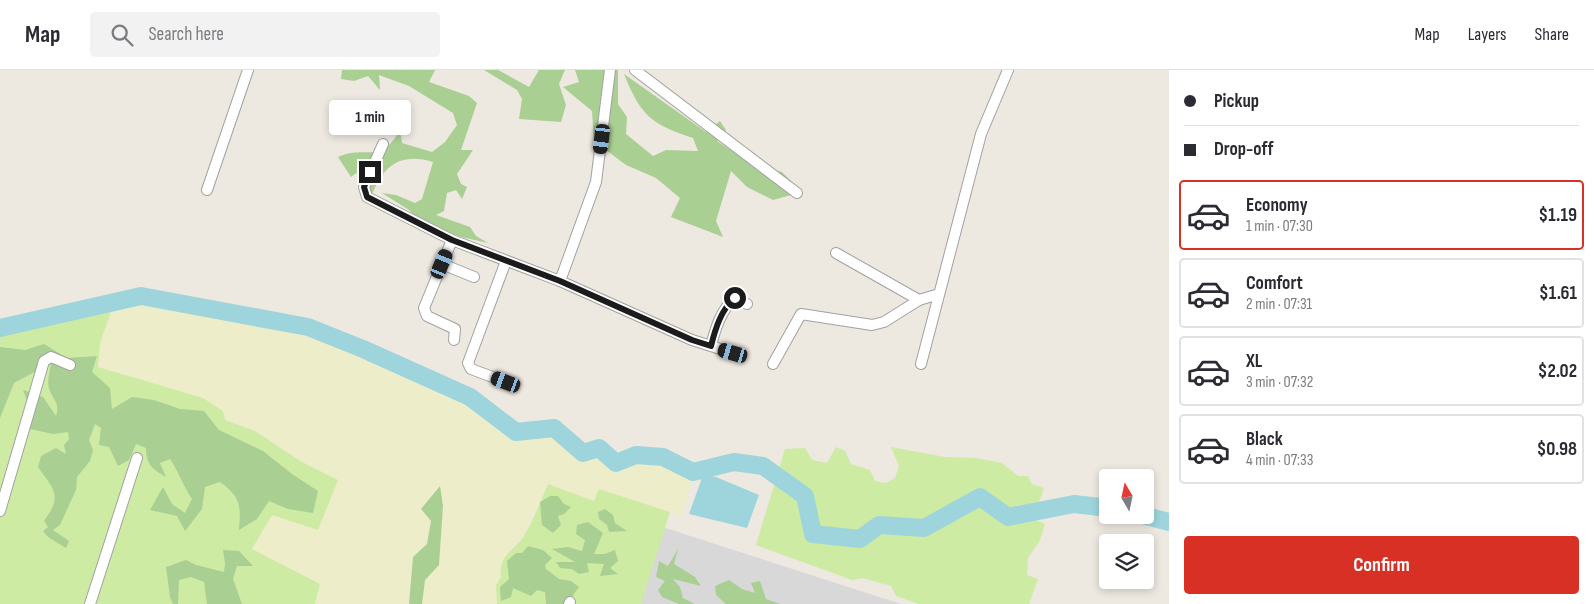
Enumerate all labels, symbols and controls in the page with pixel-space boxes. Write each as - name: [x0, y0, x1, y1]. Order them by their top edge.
- search box: [90, 12, 440, 57]
- text: Map: [25, 20, 60, 49]
- icon: search: [108, 21, 136, 49]
- text: Search here: [148, 23, 224, 46]
- text: Map: [1415, 24, 1440, 45]
- text: Layers: [1468, 24, 1507, 45]
- text: Share: [1535, 24, 1569, 45]
- text: Pickup: [1214, 90, 1259, 113]
- callout: 1 min: [329, 99, 411, 134]
- text: 1 min: [355, 108, 385, 127]
- car: [592, 123, 611, 155]
- text: Drop-off: [1214, 138, 1274, 161]
- route end: [359, 161, 381, 183]
- icon: car: [1186, 193, 1231, 238]
- text: Economy: [1246, 194, 1308, 217]
- text: $1.19: [1538, 204, 1577, 227]
- text: 1 min · 07:30: [1246, 217, 1313, 236]
- car: [429, 247, 454, 281]
- icon: car: [1186, 271, 1231, 316]
- text: Comfort: [1246, 272, 1303, 295]
- text: $1.61: [1539, 282, 1577, 305]
- route start: [724, 287, 746, 309]
- text: 2 min · 07:31: [1246, 295, 1312, 314]
- car: [716, 342, 749, 364]
- icon: car: [1186, 349, 1231, 394]
- text: XL: [1246, 350, 1262, 373]
- text: $2.02: [1538, 360, 1577, 383]
- car: [489, 370, 522, 394]
- text: 3 min · 07:32: [1246, 373, 1313, 392]
- icon: car: [1186, 427, 1231, 472]
- text: Black: [1246, 428, 1283, 451]
- text: $0.98: [1537, 438, 1577, 461]
- text: 4 min · 07:33: [1246, 451, 1313, 470]
- north arrow: [1099, 469, 1154, 524]
- map controls: [1099, 469, 1154, 589]
- button: layers: [1099, 534, 1154, 589]
- button: Confirm: [1184, 536, 1579, 594]

